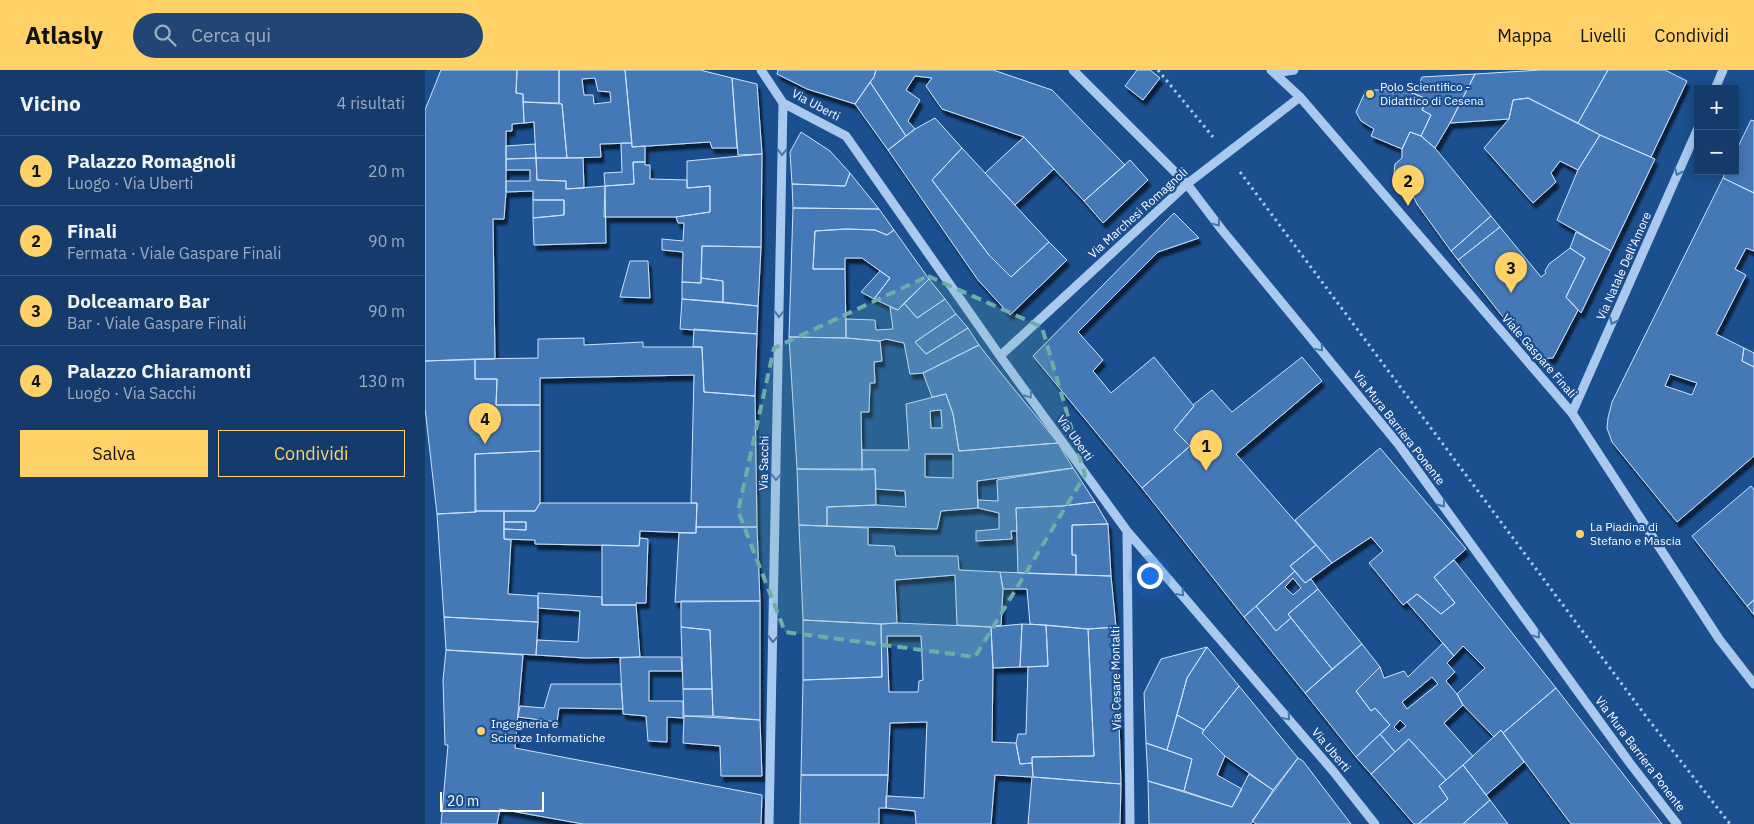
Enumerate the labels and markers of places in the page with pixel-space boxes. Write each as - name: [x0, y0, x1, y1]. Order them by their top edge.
- place label: Polo Scientifico - Didattico di Cesena: [1380, 79, 1484, 108]
- marker: Polo Scientifico - Didattico di Cesena: [1364, 88, 1376, 100]
- pin: 2: [1392, 165, 1424, 206]
- pin: 3: [1495, 252, 1527, 293]
- pin: 4: [469, 403, 501, 444]
- pin: 1: [1190, 430, 1222, 471]
- place label: La Piadina di Stefano e Mascia: [1590, 519, 1682, 548]
- marker: La Piadina di Stefano e Mascia: [1574, 528, 1586, 540]
- place label: Ingegneria e Scienze Informatiche: [491, 716, 606, 745]
- marker: Ingegneria e Scienze Informatiche: [475, 725, 487, 737]

